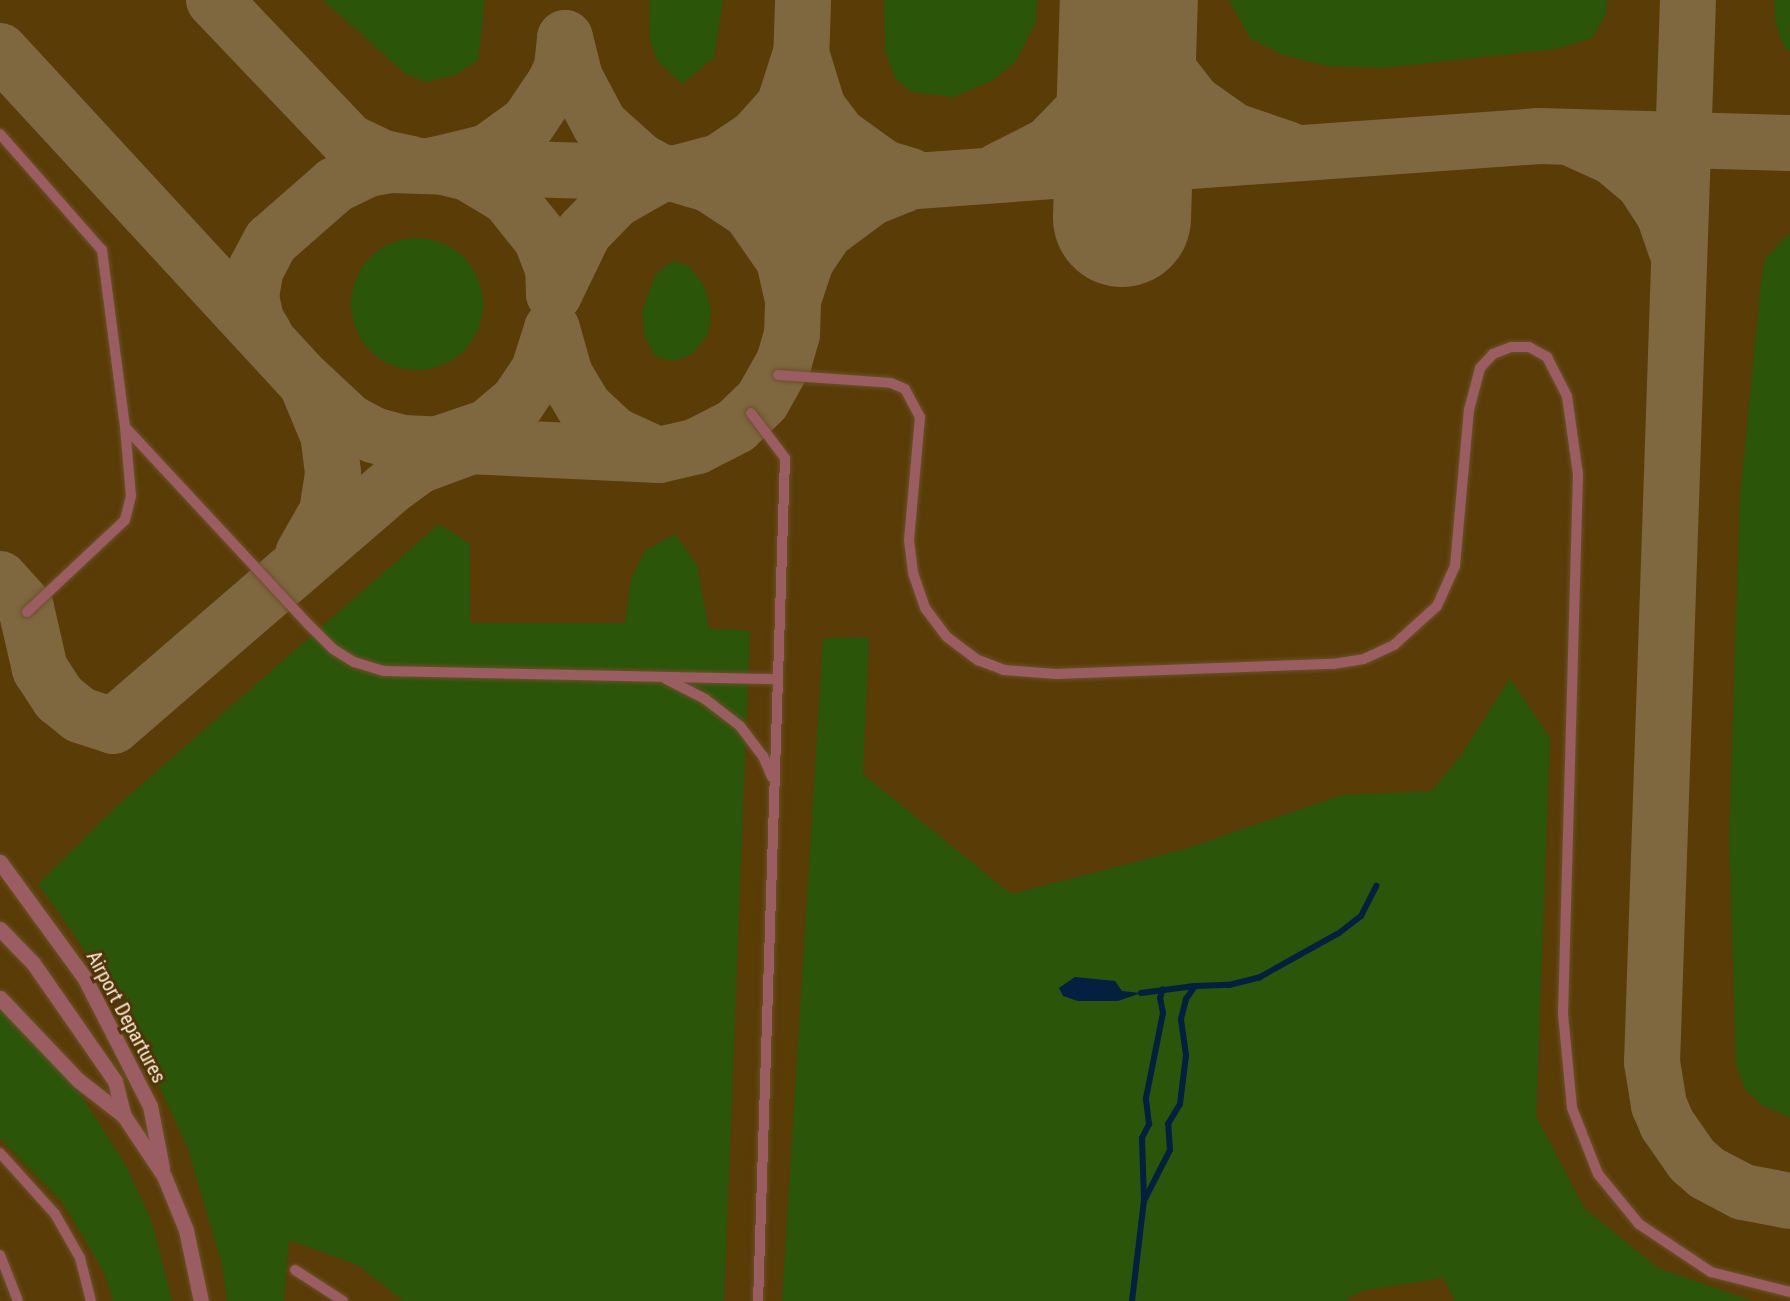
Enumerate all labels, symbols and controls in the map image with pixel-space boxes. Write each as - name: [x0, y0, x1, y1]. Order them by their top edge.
- street label: Airport Departures: [81, 947, 171, 1087]

